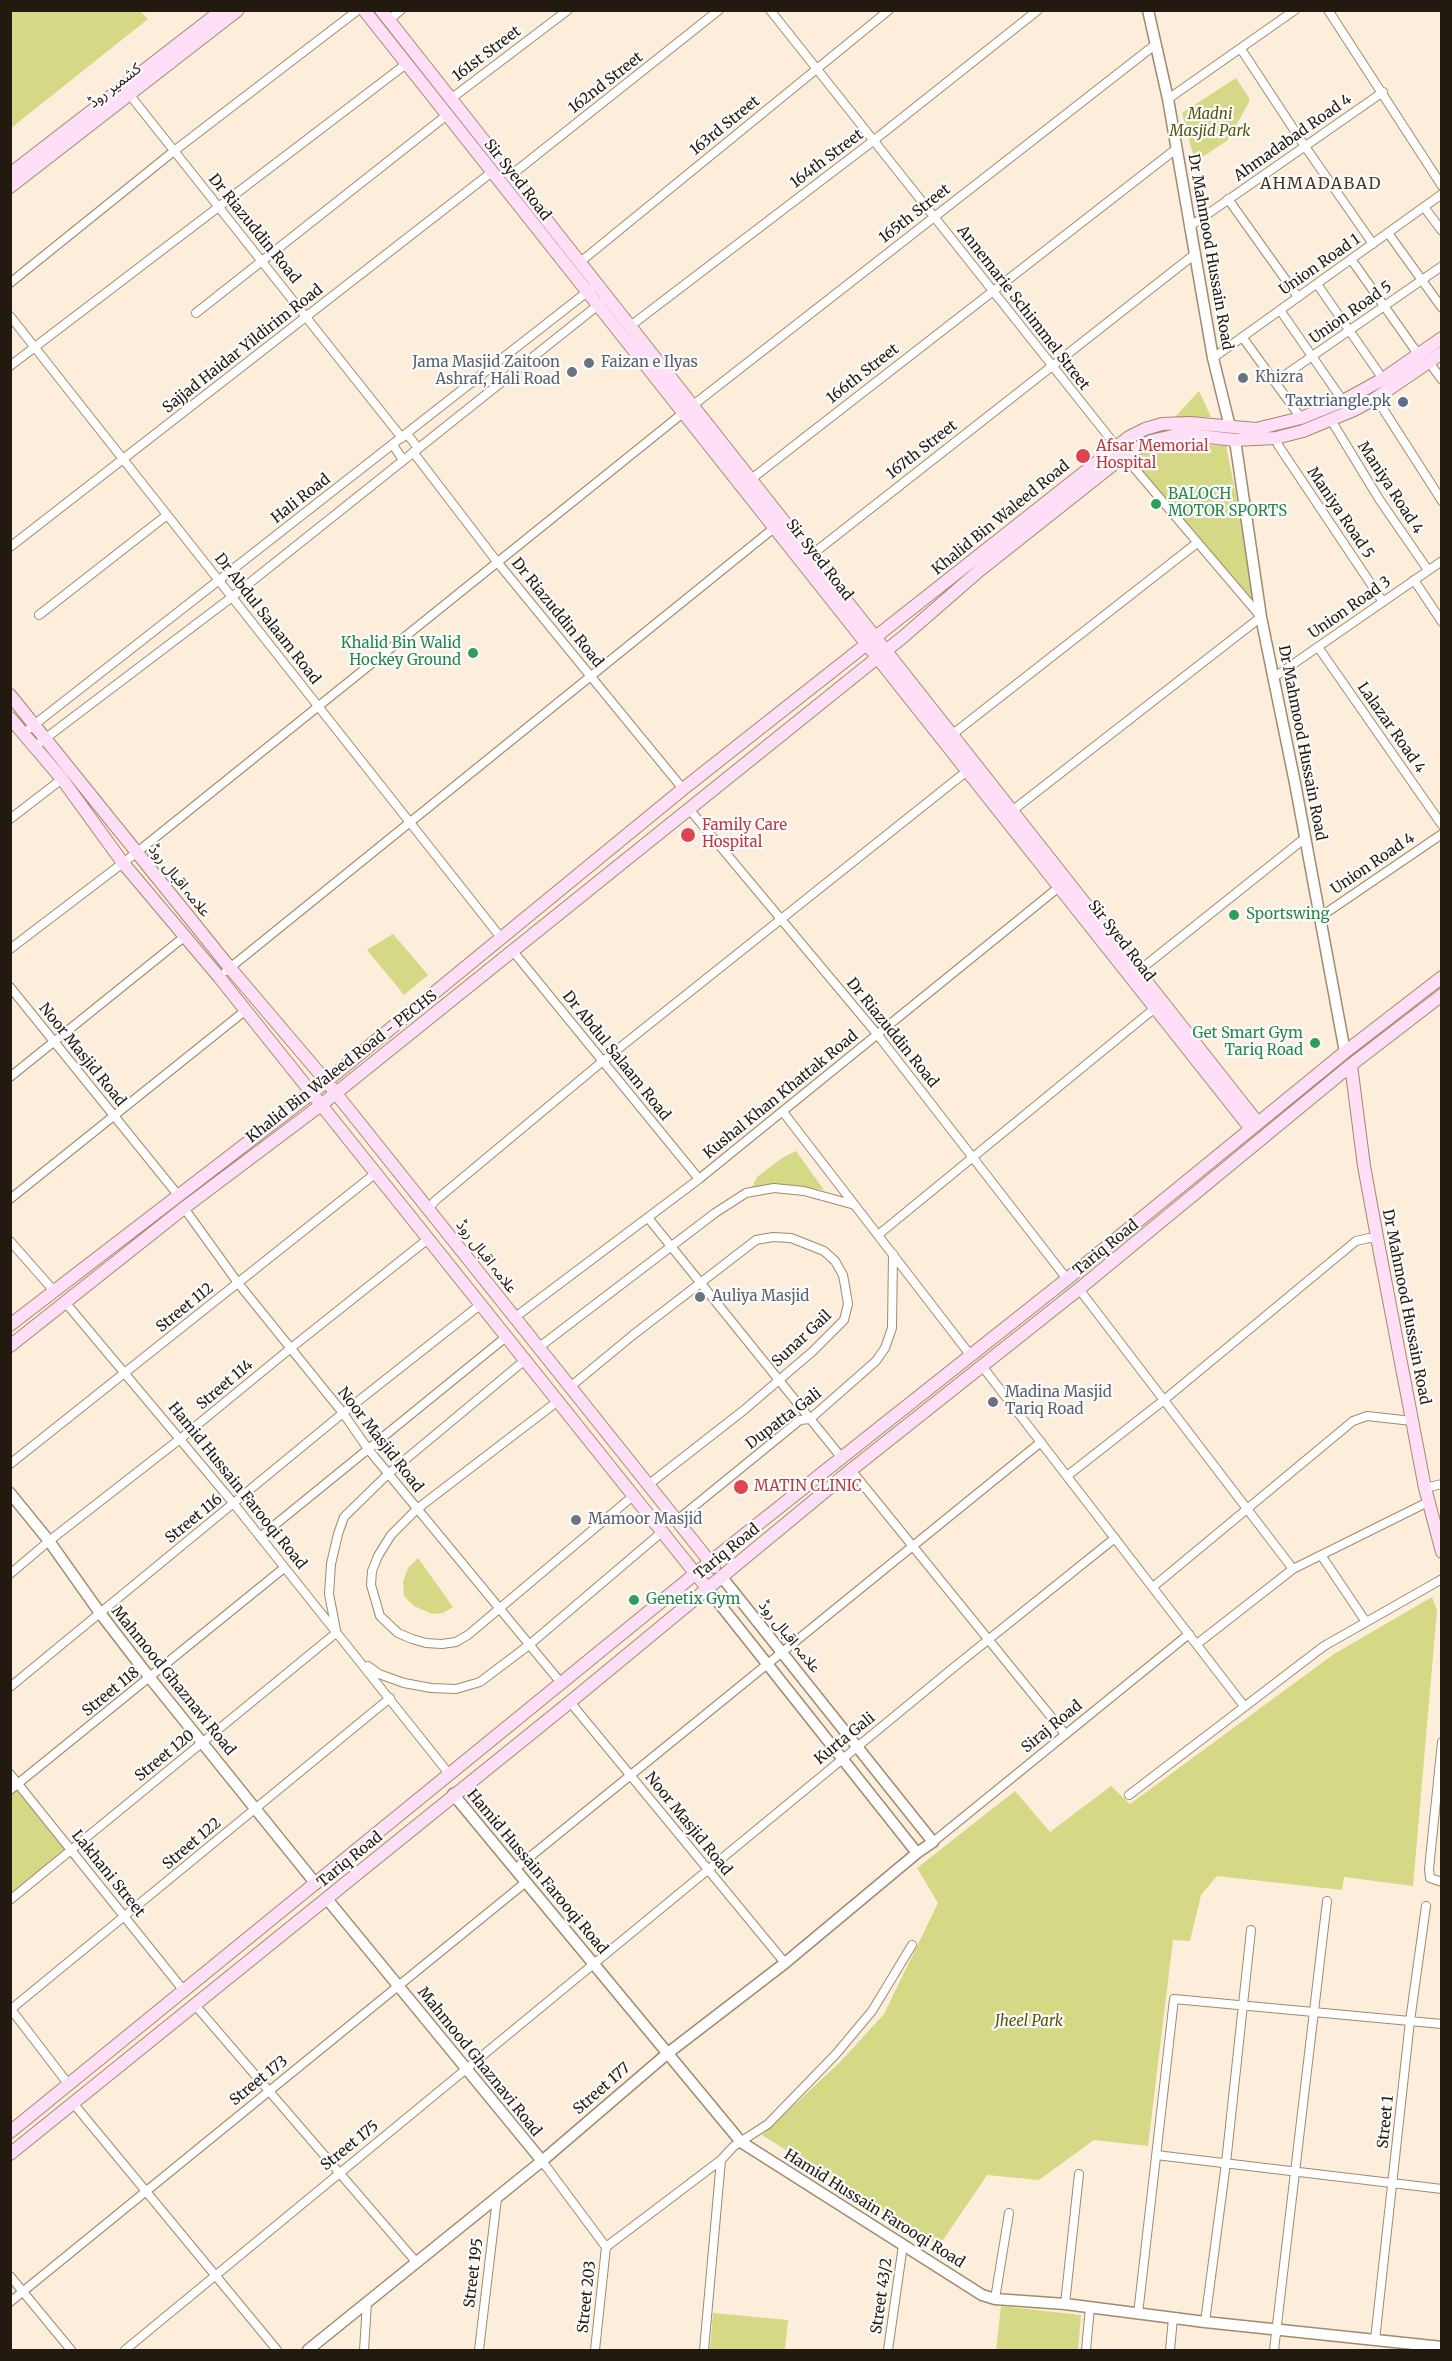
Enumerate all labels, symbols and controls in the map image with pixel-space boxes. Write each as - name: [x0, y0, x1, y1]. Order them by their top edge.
- street label: 161st Street: [449, 23, 525, 85]
- street label: 162nd Street: [565, 49, 647, 117]
- street label: کشمیر روڈ: [85, 60, 145, 112]
- street label: Ahmadabad Road 4: [1231, 91, 1355, 185]
- street label: 163rd Street: [687, 92, 763, 160]
- park label: Madni Masjid Park: [1170, 106, 1250, 141]
- street label: 164th Street: [787, 126, 867, 192]
- street label: Sir Syed Road: [480, 136, 554, 224]
- street label: Dr Mahmood Hussain Road: [1184, 152, 1236, 352]
- street label: Dr Riazuddin Road: [204, 171, 304, 287]
- district label: AHMADABAD: [1260, 174, 1382, 194]
- street label: 165th Street: [876, 181, 954, 247]
- street label: Annemarie Schimmel Street: [953, 222, 1093, 394]
- street label: Union Road 1: [1276, 231, 1364, 299]
- street label: Union Road 5: [1306, 278, 1396, 348]
- street label: Sajjad Haidar Yildirim Road: [159, 281, 327, 417]
- street label: 166th Street: [823, 340, 903, 408]
- place label: Jama Masjid Zaitoon Ashraf, Hali Road: [412, 354, 560, 389]
- place label: Faizan e Ilyas: [601, 354, 698, 372]
- marker: Faizan e Ilyas: [582, 356, 596, 370]
- marker: Jama Masjid Zaitoon Ashraf, Hali Road: [565, 365, 579, 379]
- place label: Khizra: [1255, 369, 1303, 387]
- marker: Khizra: [1236, 371, 1250, 385]
- place label: Taxtriangle.pk: [1285, 393, 1391, 411]
- marker: Taxtriangle.pk: [1396, 395, 1410, 409]
- street label: 167th Street: [883, 417, 961, 483]
- place label: Afsar Memorial Hospital: [1096, 438, 1209, 473]
- street label: Maniya Road 4: [1353, 438, 1427, 538]
- marker: Afsar Memorial Hospital: [1074, 447, 1092, 465]
- street label: Khalid Bin Waleed Road: [929, 457, 1073, 579]
- street label: Maniya Road 5: [1303, 464, 1377, 562]
- street label: Hali Road: [268, 470, 334, 528]
- place label: BALOCH MOTOR SPORTS: [1168, 486, 1287, 521]
- marker: BALOCH MOTOR SPORTS: [1149, 497, 1163, 511]
- street label: Sir Syed Road: [782, 516, 856, 604]
- street label: Dr Abdul Salaam Road: [210, 550, 324, 688]
- street label: Dr Riazuddin Road: [507, 555, 607, 671]
- street label: Union Road 3: [1305, 573, 1395, 643]
- place label: Khalid Bin Walid Hockey Ground: [341, 635, 461, 670]
- street label: Dr Mahmood Hussain Road: [1274, 644, 1330, 842]
- marker: Khalid Bin Walid Hockey Ground: [466, 646, 480, 660]
- street label: Lalazar Road 4: [1353, 679, 1429, 777]
- place label: Family Care Hospital: [702, 817, 787, 852]
- marker: Family Care Hospital: [679, 826, 697, 844]
- street label: Union Road 4: [1328, 829, 1418, 899]
- street label: علامہ اقبال روڈ: [144, 841, 214, 921]
- street label: Sir Syed Road: [1084, 897, 1158, 985]
- place label: Sportswing: [1246, 906, 1330, 924]
- marker: Sportswing: [1227, 908, 1241, 922]
- street label: Dr Riazuddin Road: [842, 975, 942, 1091]
- street label: Khalid Bin Waleed Road - PECHS: [243, 987, 441, 1147]
- street label: Dr Abdul Salaam Road: [558, 988, 674, 1124]
- street label: Noor Masjid Road: [35, 1000, 129, 1110]
- place label: Get Smart Gym Tariq Road: [1192, 1025, 1303, 1060]
- street label: Kushal Khan Khattak Road: [700, 1027, 862, 1163]
- marker: Get Smart Gym Tariq Road: [1308, 1036, 1322, 1050]
- street label: Dr Mahmood Hussain Road: [1378, 1208, 1434, 1406]
- street label: Tariq Road: [1070, 1216, 1142, 1280]
- street label: علامہ اقبال روڈ: [452, 1217, 520, 1297]
- street label: Street 112: [153, 1280, 217, 1336]
- place label: Auliya Masjid: [712, 1288, 809, 1306]
- marker: Auliya Masjid: [693, 1290, 707, 1304]
- street label: Sunar Gail: [769, 1307, 835, 1371]
- street label: Street 114: [193, 1356, 257, 1414]
- street label: Noor Masjid Road: [334, 1384, 426, 1496]
- place label: Madina Masjid Tariq Road: [1005, 1384, 1112, 1419]
- street label: Dupatta Gali: [743, 1385, 825, 1453]
- marker: Madina Masjid Tariq Road: [986, 1395, 1000, 1409]
- street label: Hamid Hussain Farooqi Road: [164, 1399, 310, 1573]
- marker: MATIN CLINIC: [732, 1478, 750, 1496]
- place label: MATIN CLINIC: [754, 1478, 862, 1496]
- street label: Street 116: [162, 1491, 226, 1547]
- place label: Mamoor Masjid: [588, 1511, 702, 1529]
- marker: Mamoor Masjid: [569, 1513, 583, 1527]
- street label: Tariq Road: [691, 1520, 763, 1584]
- place label: Genetix Gym: [646, 1591, 740, 1609]
- marker: Genetix Gym: [627, 1593, 641, 1607]
- street label: علامہ اقبال روڈ: [754, 1597, 824, 1677]
- street label: Mahmood Ghaznavi Road: [107, 1603, 239, 1759]
- street label: Street 118: [79, 1664, 143, 1720]
- street label: Siraj Road: [1018, 1697, 1086, 1757]
- street label: Kurta Gali: [811, 1709, 879, 1769]
- street label: Street 120: [132, 1727, 198, 1785]
- street label: Noor Masjid Road: [641, 1769, 735, 1879]
- street label: Hamid Hussain Farooqi Road: [463, 1786, 611, 1958]
- street label: Street 122: [159, 1814, 225, 1874]
- street label: Lakhani Street: [68, 1827, 148, 1921]
- street label: Tariq Road: [314, 1828, 386, 1892]
- street label: Mahmood Ghaznavi Road: [413, 1984, 545, 2140]
- park label: Jheel Park: [995, 2013, 1063, 2031]
- street label: Street 173: [226, 2052, 292, 2110]
- street label: Street 177: [570, 2059, 634, 2119]
- street label: Street 1: [1374, 2095, 1398, 2149]
- street label: Street 175: [317, 2117, 383, 2175]
- street label: Hamid Hussain Farooqi Road: [780, 2146, 968, 2272]
- street label: Street 195: [461, 2237, 487, 2309]
- street label: Street 43/2: [868, 2257, 896, 2335]
- street label: Street 203: [574, 2260, 600, 2334]

